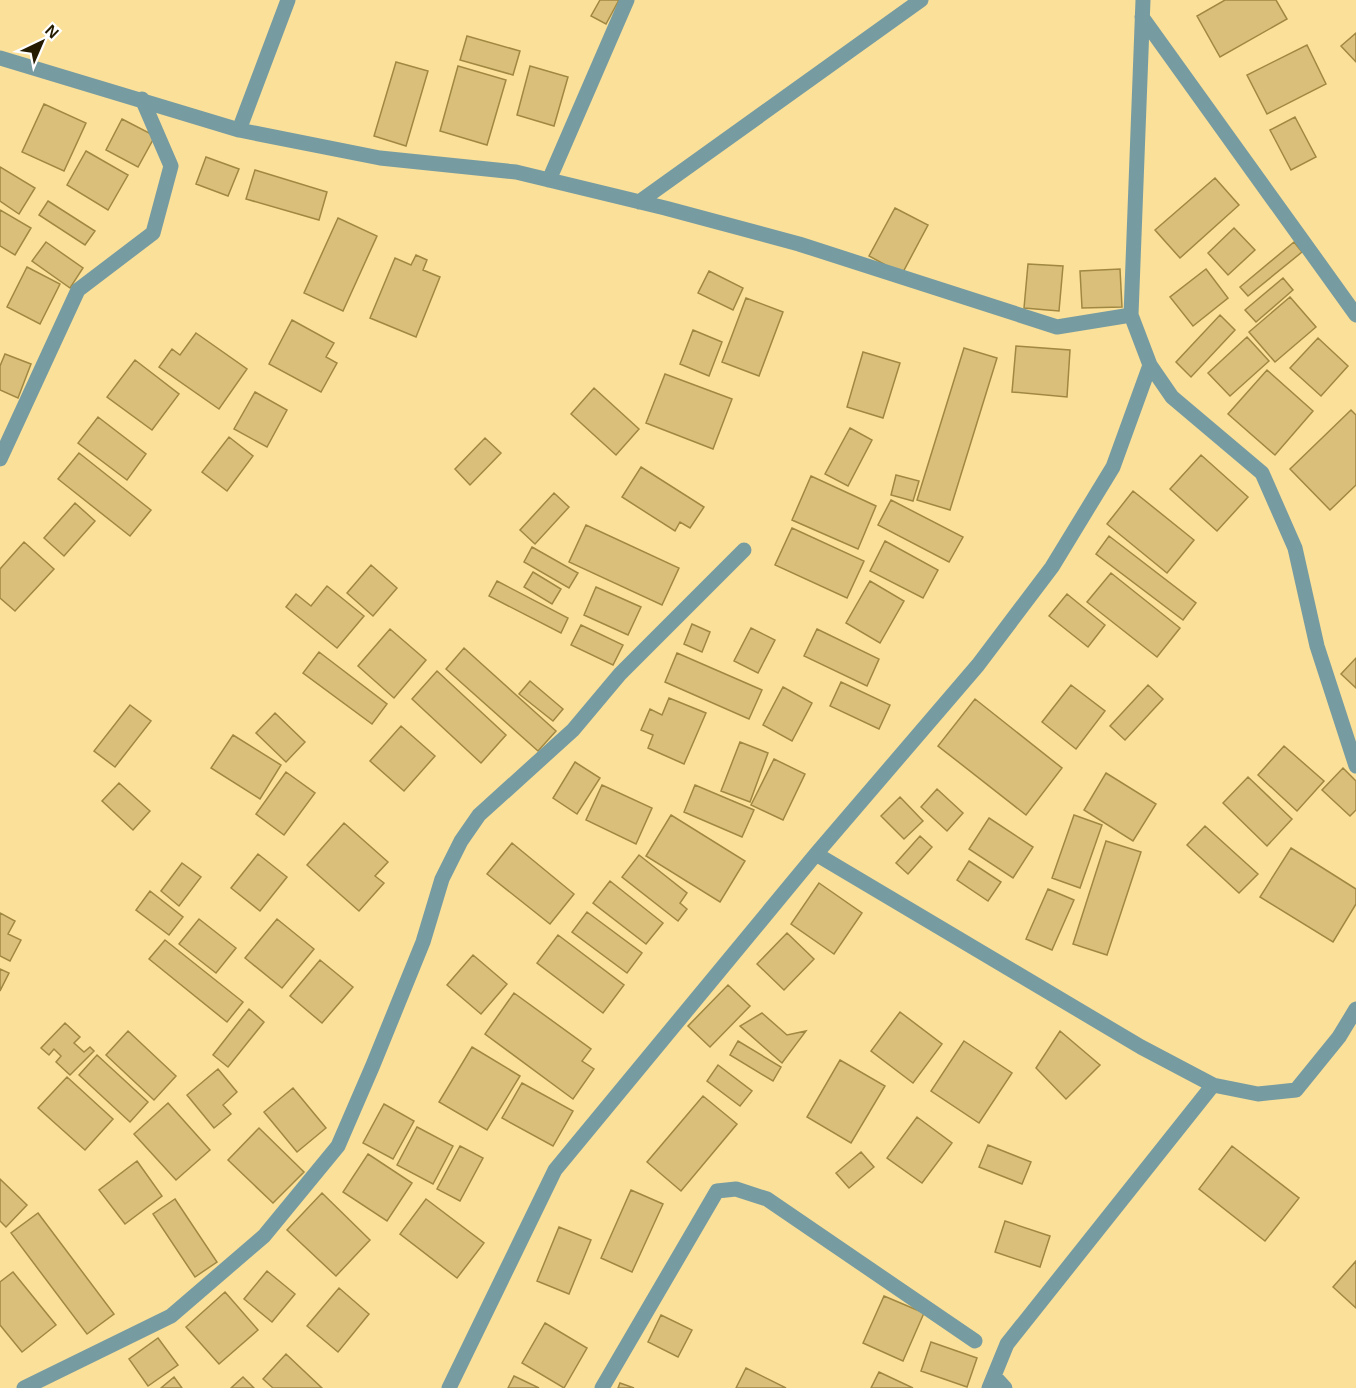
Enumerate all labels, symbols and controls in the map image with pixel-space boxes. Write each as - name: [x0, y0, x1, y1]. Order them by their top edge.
- north arrow: [12, 12, 72, 72]
- text: N: [42, 21, 62, 42]

